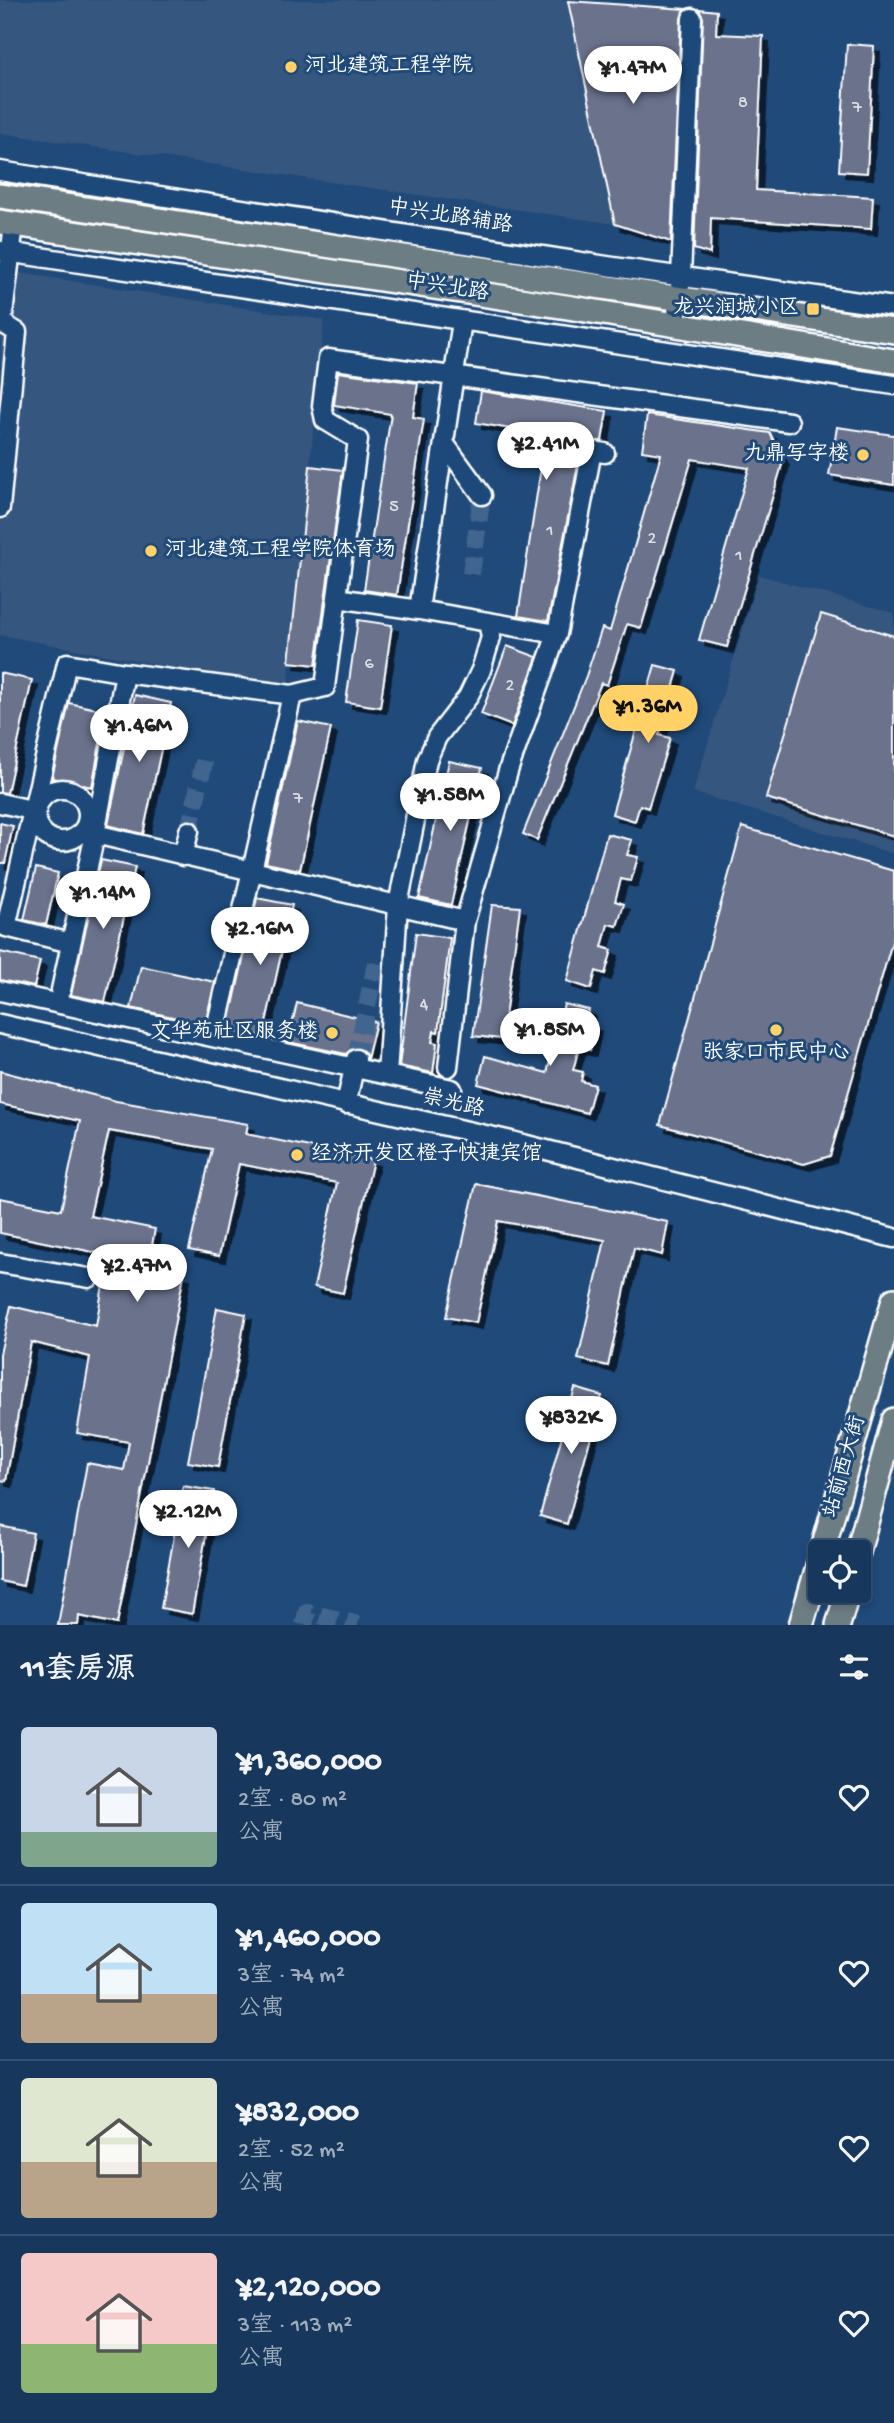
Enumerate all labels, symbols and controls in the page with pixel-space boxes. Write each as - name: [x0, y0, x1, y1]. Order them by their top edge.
- pin: ¥1.47M: [576, 46, 690, 106]
- place label: 河北建筑工程学院: [305, 54, 473, 80]
- text: ¥1.47M: [600, 55, 666, 82]
- marker: 河北建筑工程学院: [283, 59, 299, 75]
- house number: 8: [738, 93, 748, 114]
- house number: 7: [851, 98, 862, 119]
- street label: 中兴北路辅路: [386, 194, 514, 240]
- street label: 中兴北路: [404, 268, 491, 308]
- place label: 龙兴润城小区: [673, 295, 799, 322]
- marker: 龙兴润城小区: [805, 301, 821, 317]
- pin: ¥2.41M: [489, 422, 603, 482]
- text: ¥2.41M: [513, 431, 579, 458]
- place label: 九鼎写字楼: [744, 441, 849, 468]
- marker: 九鼎写字楼: [855, 447, 871, 463]
- house number: 5: [389, 497, 399, 518]
- house number: 1: [545, 521, 554, 542]
- house number: 2: [648, 529, 657, 550]
- place label: 河北建筑工程学院体育场: [165, 537, 396, 564]
- marker: 河北建筑工程学院体育场: [143, 543, 159, 559]
- house number: 1: [734, 546, 743, 567]
- house number: 6: [364, 654, 374, 675]
- house number: 2: [506, 676, 515, 697]
- pin: ¥1.36M: [591, 686, 705, 745]
- text: ¥1.36M: [615, 694, 681, 721]
- pin: ¥1.46M: [82, 704, 196, 764]
- text: ¥1.46M: [106, 713, 172, 740]
- pin: ¥1.58M: [393, 774, 507, 833]
- text: ¥1.58M: [416, 782, 484, 809]
- house number: 7: [292, 789, 303, 810]
- pin: ¥1.14M: [46, 872, 160, 931]
- text: ¥1.14M: [71, 880, 135, 907]
- pin: ¥2.16M: [203, 908, 317, 967]
- text: ¥2.16M: [227, 916, 293, 943]
- house number: 4: [420, 995, 429, 1016]
- pin: ¥1.85M: [493, 1009, 607, 1068]
- text: ¥1.85M: [516, 1017, 584, 1044]
- place label: 文华苑社区服务楼: [150, 1019, 318, 1046]
- marker: 张家口市民中心: [768, 1022, 784, 1038]
- marker: 文华苑社区服务楼: [324, 1025, 340, 1041]
- place label: 张家口市民中心: [703, 1040, 850, 1067]
- street label: 崇光路: [419, 1084, 487, 1124]
- place label: 经济开发区橙子快捷宾馆: [311, 1141, 542, 1168]
- marker: 经济开发区橙子快捷宾馆: [289, 1147, 305, 1163]
- pin: ¥2.47M: [80, 1244, 194, 1304]
- text: ¥2.47M: [103, 1253, 171, 1280]
- pin: ¥832K: [522, 1396, 620, 1456]
- text: ¥832K: [541, 1405, 601, 1432]
- street label: 站前西大街: [818, 1413, 872, 1521]
- pin: ¥2.12M: [131, 1490, 245, 1550]
- text: ¥2.12M: [155, 1499, 221, 1526]
- map controls: [808, 1540, 871, 1603]
- button: locate: [808, 1540, 871, 1603]
- icon: filters: [835, 1648, 873, 1686]
- text: 11套房源: [21, 1654, 135, 1689]
- text: ¥1,360,000: [238, 1746, 382, 1781]
- icon: home: [77, 1755, 161, 1839]
- icon: heart: [835, 1778, 873, 1816]
- text: 2室 · 80 m²: [238, 1787, 347, 1814]
- text: 公寓: [238, 1820, 284, 1847]
- text: ¥1,460,000: [238, 1922, 380, 1957]
- icon: home: [77, 1931, 161, 2015]
- icon: heart: [835, 1954, 873, 1992]
- text: 3室 · 74 m²: [238, 1963, 345, 1990]
- text: 公寓: [238, 1996, 284, 2023]
- text: ¥832,000: [238, 2097, 359, 2132]
- icon: home: [77, 2106, 161, 2190]
- icon: heart: [835, 2129, 873, 2167]
- text: 2室 · 52 m²: [238, 2138, 345, 2165]
- text: 公寓: [238, 2171, 284, 2198]
- text: ¥2,120,000: [238, 2272, 380, 2307]
- icon: home: [77, 2281, 161, 2365]
- icon: heart: [835, 2304, 873, 2342]
- text: 3室 · 113 m²: [238, 2313, 352, 2340]
- text: 公寓: [238, 2346, 284, 2373]

